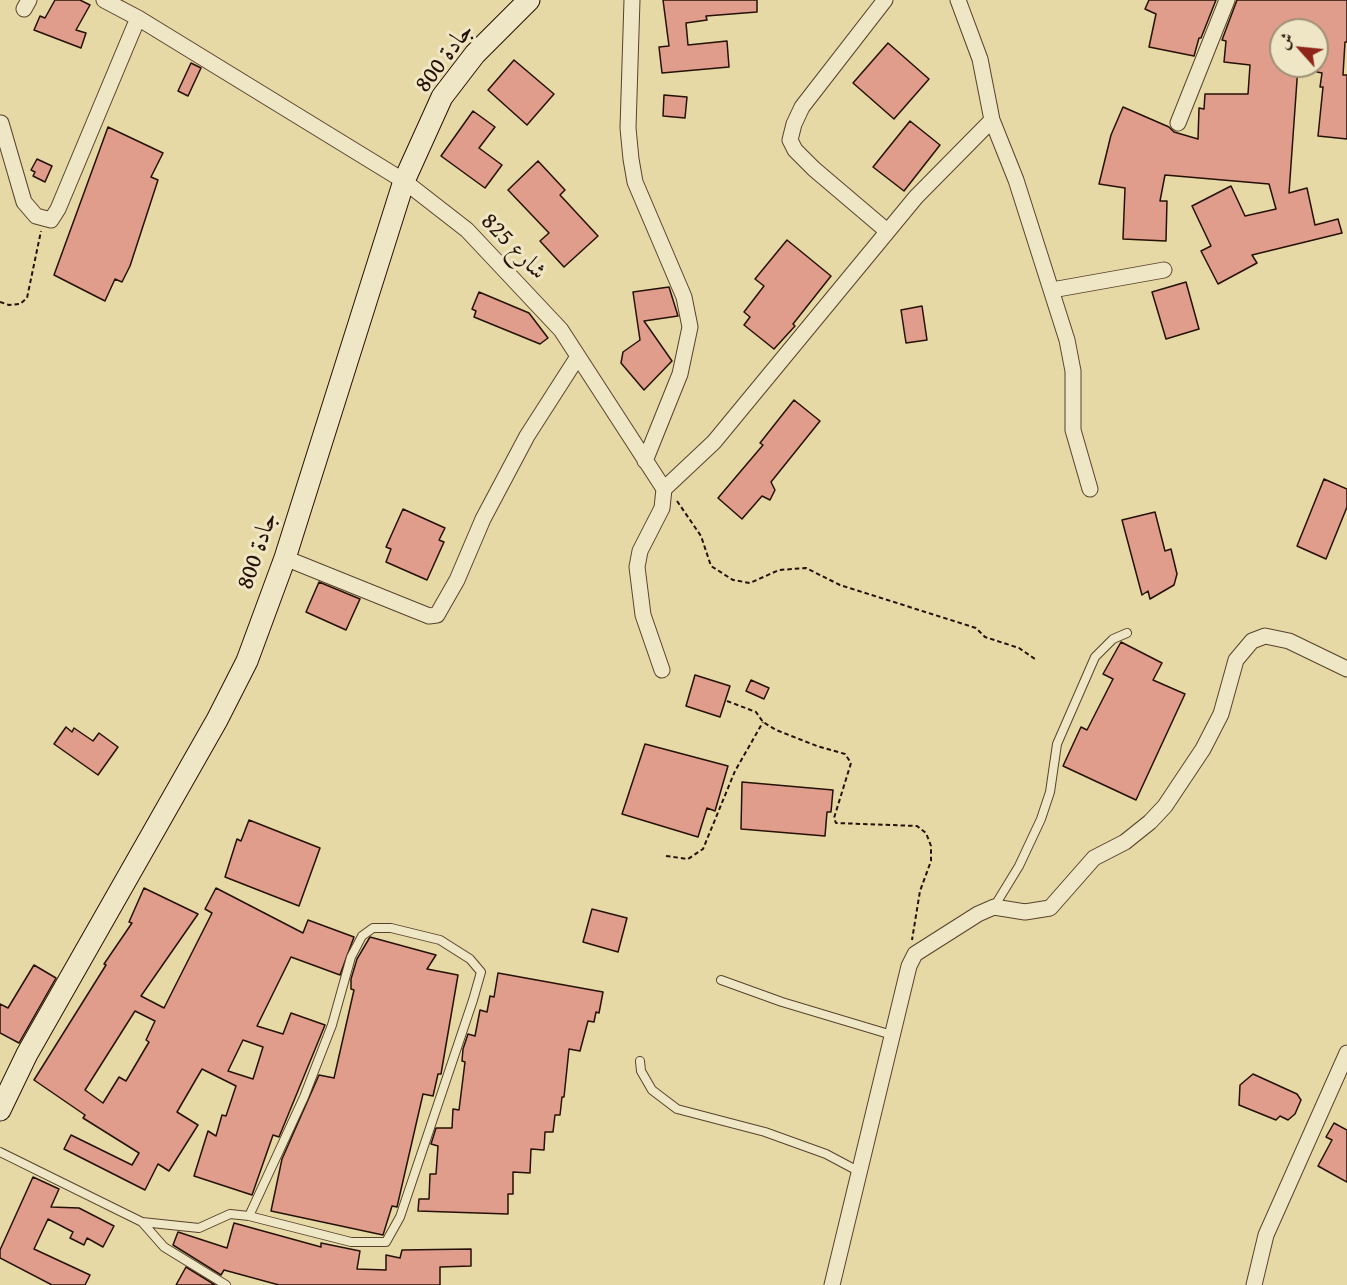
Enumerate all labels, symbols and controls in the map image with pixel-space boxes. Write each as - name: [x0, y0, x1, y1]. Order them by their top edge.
- street label: جادة 800: [410, 18, 480, 98]
- north arrow: [1269, 18, 1329, 78]
- text: ش: [1270, 28, 1299, 53]
- street label: شارع 825: [474, 208, 552, 286]
- street label: جادة 800: [231, 509, 285, 593]

